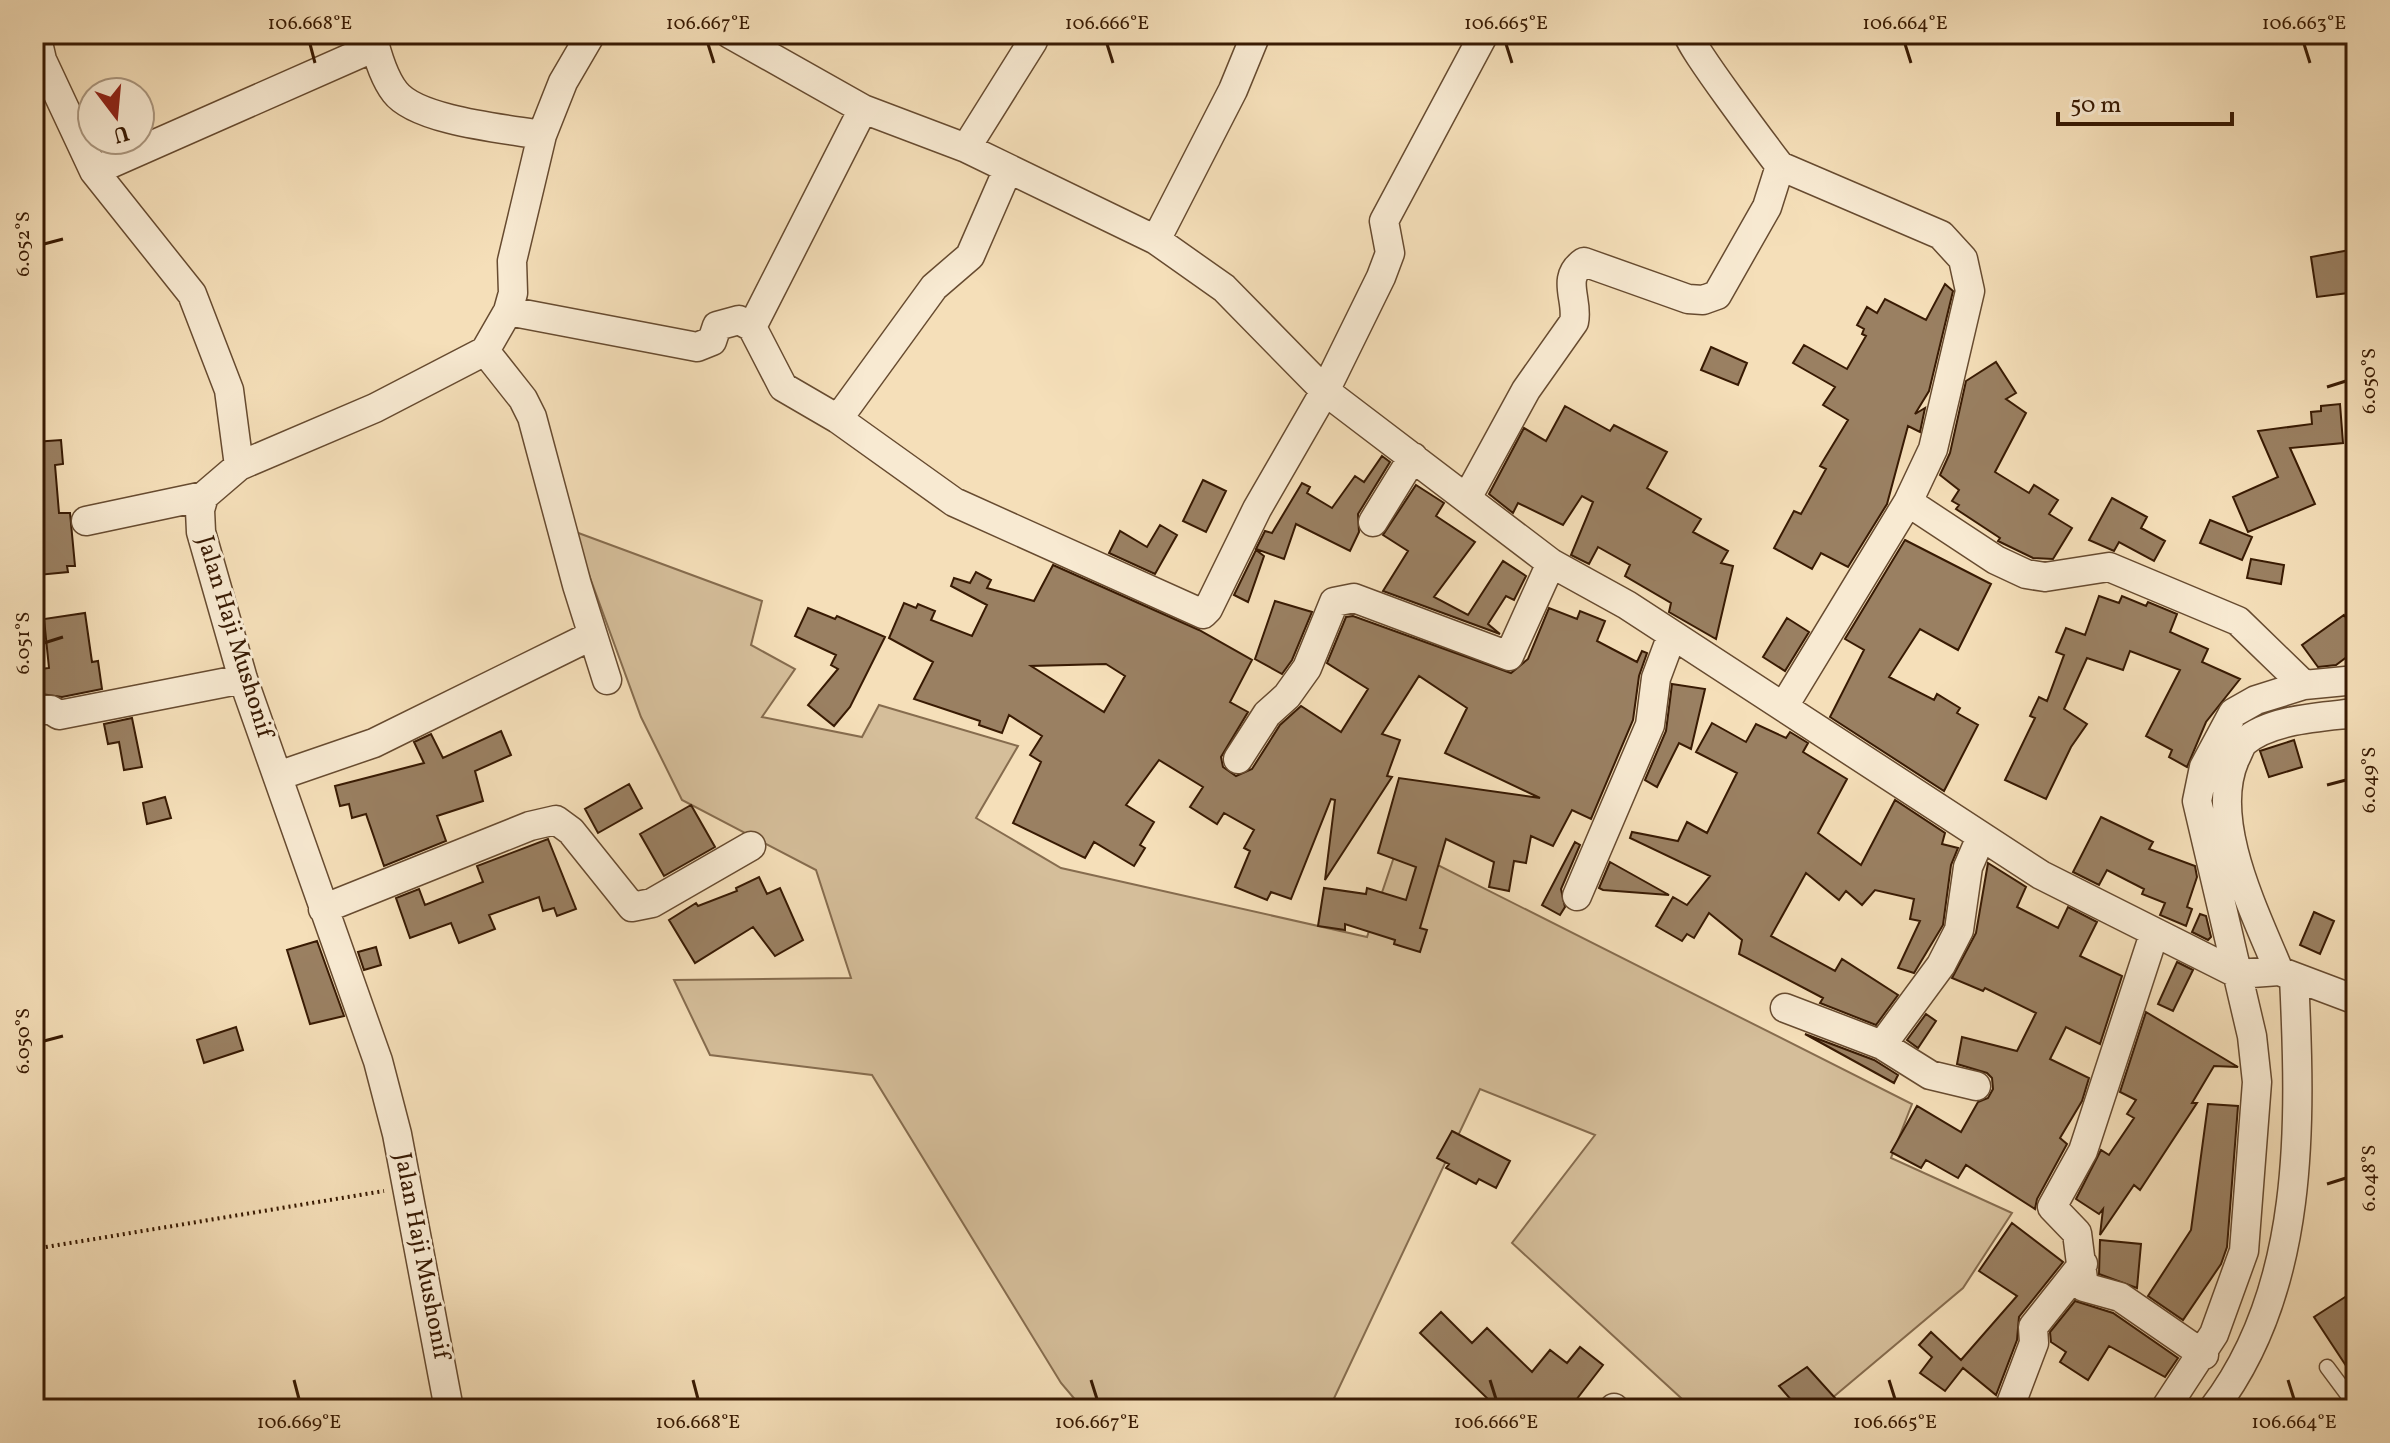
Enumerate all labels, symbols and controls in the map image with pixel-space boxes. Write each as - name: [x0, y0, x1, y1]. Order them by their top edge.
- text: 106.668°E: [268, 10, 352, 38]
- text: 106.667°E: [666, 10, 750, 38]
- text: 106.666°E: [1065, 10, 1149, 38]
- text: 106.665°E: [1464, 10, 1548, 38]
- text: 106.664°E: [1862, 10, 1948, 38]
- text: 106.663°E: [2262, 10, 2346, 38]
- north arrow: [76, 76, 156, 156]
- scale bar: [2058, 76, 2232, 126]
- text: 50 m: [2070, 89, 2122, 123]
- text: U: [109, 116, 132, 150]
- text: 6.052°S: [10, 211, 38, 277]
- text: 6.050°S: [2356, 348, 2384, 414]
- street label: Jalan Haji Mushonif: [187, 532, 282, 745]
- text: 6.051°S: [10, 612, 38, 674]
- text: 6.049°S: [2356, 747, 2384, 813]
- text: 6.050°S: [10, 1008, 38, 1074]
- text: 6.048°S: [2356, 1145, 2384, 1211]
- street label: Jalan Haji Mushonif: [384, 1150, 458, 1365]
- text: 106.669°E: [257, 1409, 341, 1437]
- text: 106.668°E: [656, 1409, 740, 1437]
- text: 106.667°E: [1055, 1409, 1139, 1437]
- text: 106.666°E: [1454, 1409, 1538, 1437]
- text: 106.665°E: [1853, 1409, 1937, 1437]
- text: 106.664°E: [2251, 1409, 2337, 1437]

